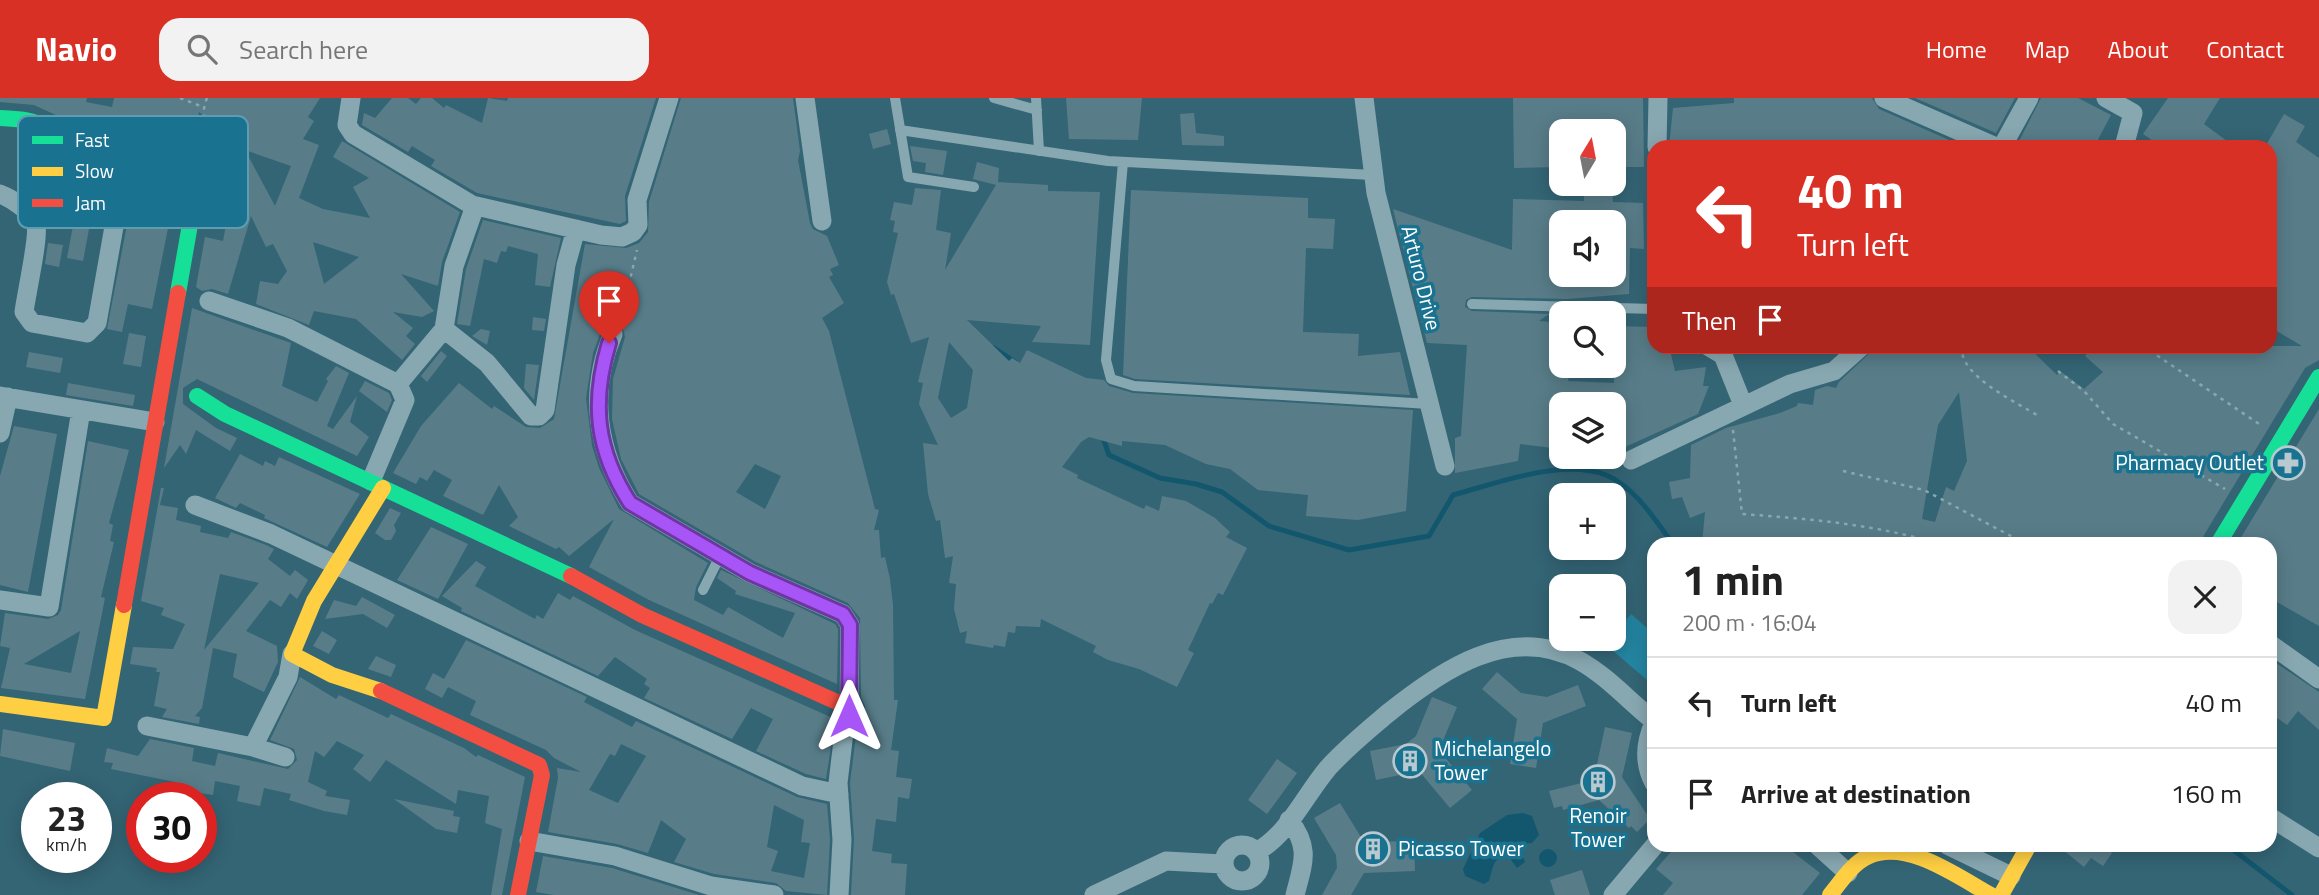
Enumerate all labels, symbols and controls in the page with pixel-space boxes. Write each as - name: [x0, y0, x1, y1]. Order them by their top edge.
- search box: [159, 18, 649, 81]
- text: Navio: [35, 24, 117, 74]
- icon: search: [183, 30, 221, 68]
- text: Search here: [239, 30, 368, 69]
- text: Home: [1926, 31, 1987, 67]
- text: Map: [2025, 31, 2070, 67]
- text: About: [2108, 31, 2168, 67]
- text: Contact: [2206, 31, 2284, 67]
- legend: [18, 116, 248, 228]
- north arrow: [1549, 119, 1626, 196]
- map controls: [1549, 119, 1626, 651]
- text: Fast: [75, 125, 110, 154]
- text: 40 m: [1797, 152, 1904, 227]
- text: Slow: [75, 156, 114, 185]
- icon: left: [1682, 168, 1773, 259]
- text: Jam: [75, 188, 106, 217]
- button: sound: [1549, 210, 1626, 287]
- text: Turn left: [1797, 220, 1909, 268]
- street label: Arturo Drive: [1394, 222, 1450, 334]
- pin: [579, 271, 639, 343]
- icon: arrive: [590, 282, 628, 320]
- button: search: [1549, 301, 1626, 378]
- text: Then: [1682, 301, 1737, 340]
- icon: arrive: [1751, 301, 1789, 339]
- button: layers: [1549, 392, 1626, 469]
- pharmacy icon: Pharmacy Outlet: [2269, 444, 2307, 482]
- place label: Pharmacy Outlet: [2115, 446, 2265, 478]
- button: +: [1549, 483, 1626, 560]
- text: 1 min: [1682, 547, 1784, 611]
- button: close: [2168, 560, 2242, 634]
- button: −: [1549, 574, 1626, 651]
- text: 200 m · 16:04: [1682, 605, 1817, 640]
- position arrow: [812, 679, 886, 753]
- text: Turn left: [1741, 683, 1836, 722]
- text: 40 m: [2185, 683, 2242, 722]
- icon: left: [1682, 684, 1720, 722]
- place label: Michelangelo Tower: [1434, 732, 1551, 788]
- building icon: Michelangelo Tower: [1391, 742, 1429, 780]
- building icon: Renoir Tower: [1579, 763, 1617, 801]
- text: Arrive at destination: [1741, 774, 1971, 813]
- text: 160 m: [2171, 774, 2242, 813]
- icon: arrive: [1682, 775, 1720, 813]
- speed limit sign: 30: [126, 782, 217, 873]
- text: 23: [47, 791, 86, 845]
- place label: Renoir Tower: [1569, 799, 1627, 855]
- building icon: Picasso Tower: [1354, 830, 1392, 868]
- text: km/h: [46, 831, 87, 858]
- place label: Picasso Tower: [1398, 832, 1524, 864]

